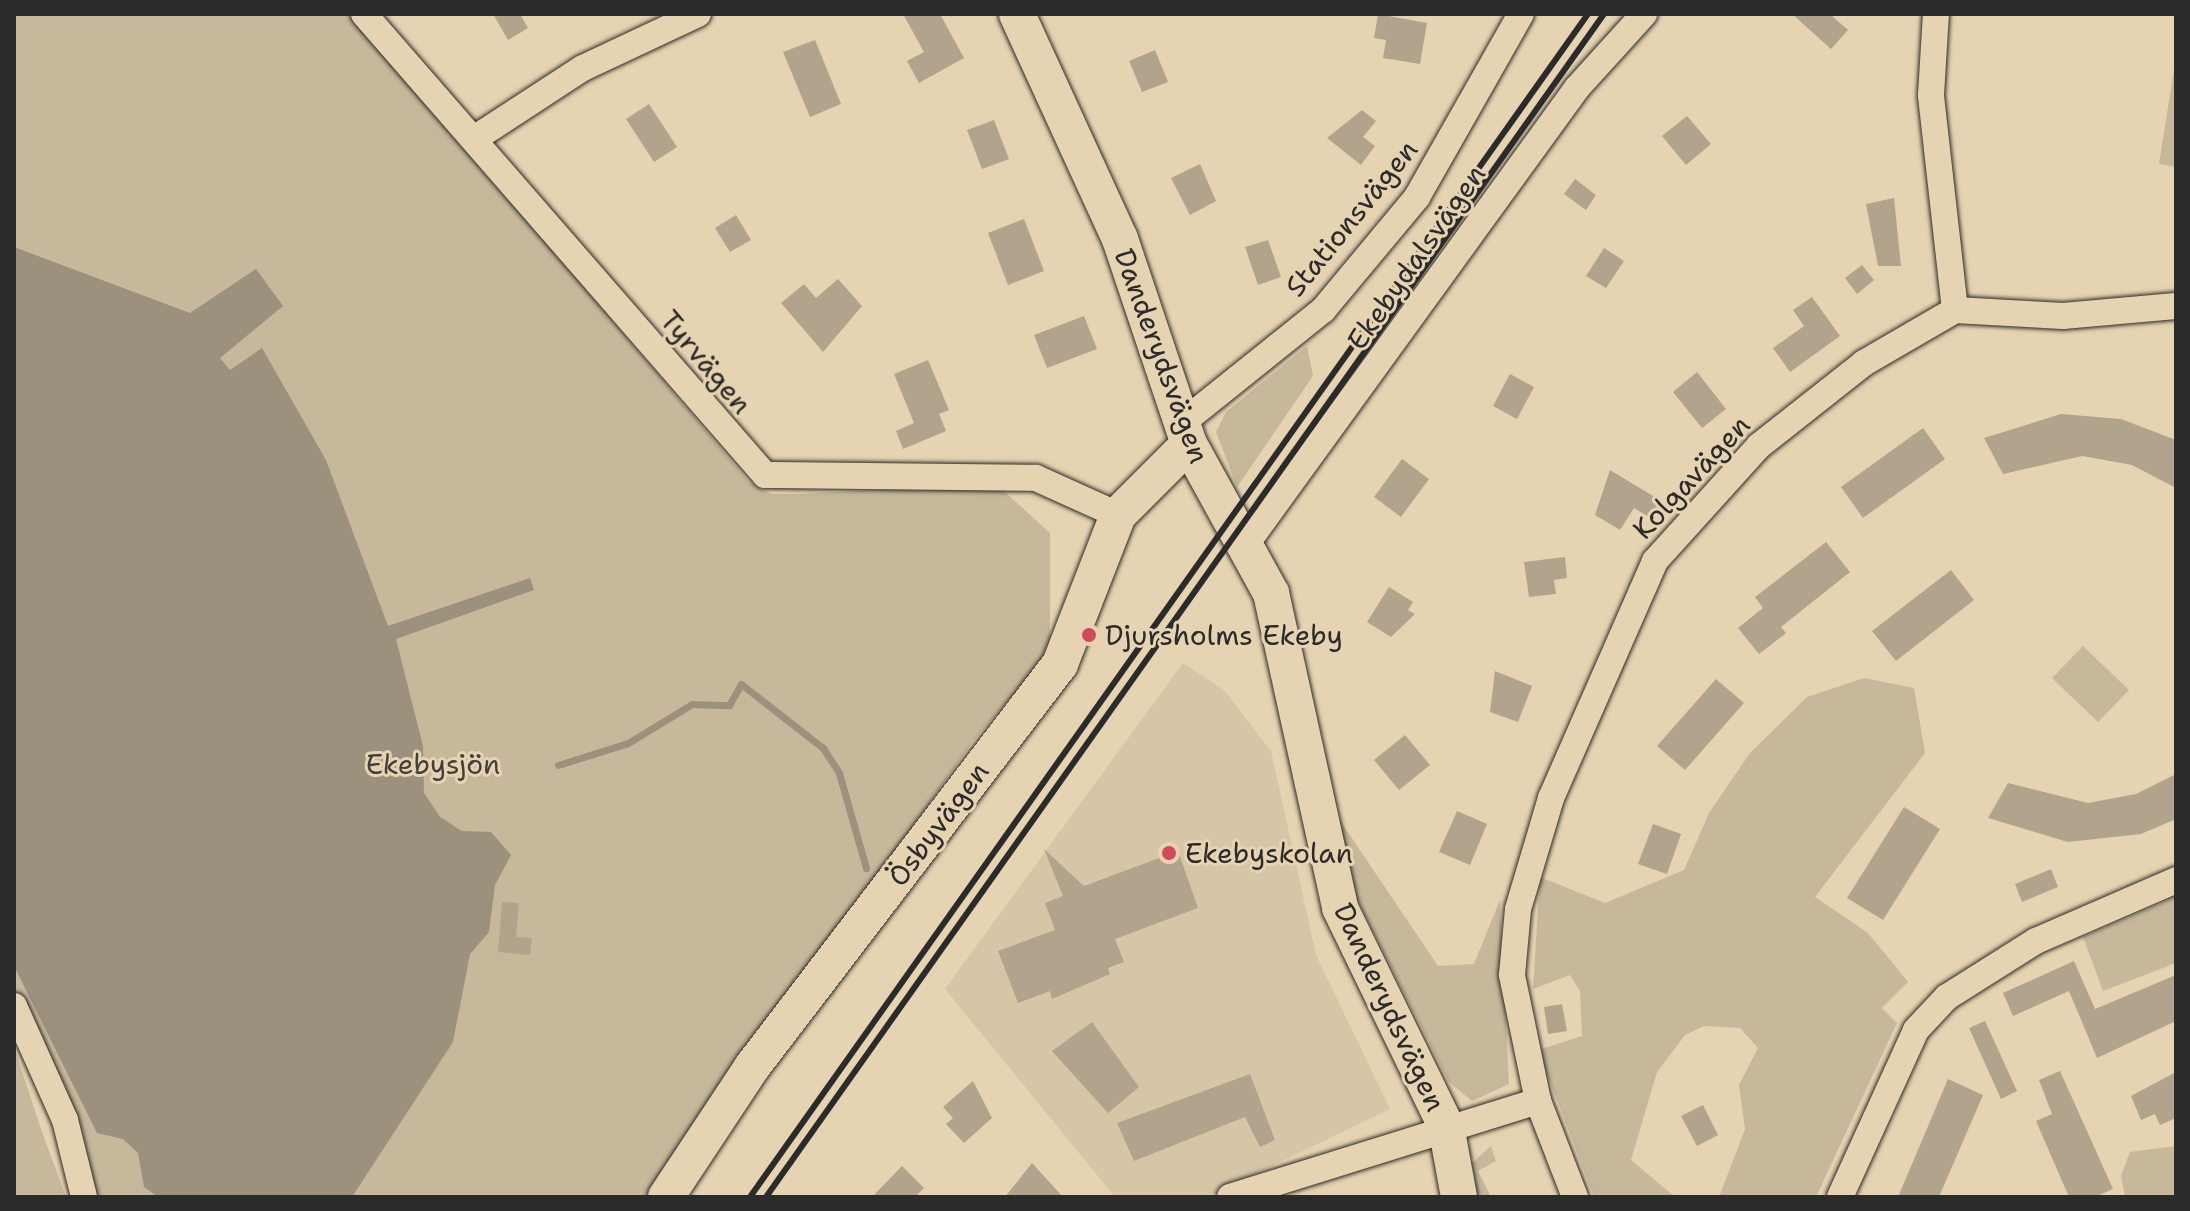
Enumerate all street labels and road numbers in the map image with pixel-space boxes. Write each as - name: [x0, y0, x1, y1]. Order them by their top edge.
- street label: Stationsvägen: [1278, 133, 1424, 303]
- street label: Ekebydalsvägen: [1340, 158, 1492, 356]
- street label: Danderydsvägen: [1108, 244, 1216, 468]
- street label: Tyrvägen: [653, 303, 759, 421]
- street label: Kolgavägen: [1625, 408, 1757, 546]
- street label: Ösbyvägen: [880, 755, 996, 893]
- street label: Danderydsvägen: [1327, 898, 1453, 1116]

